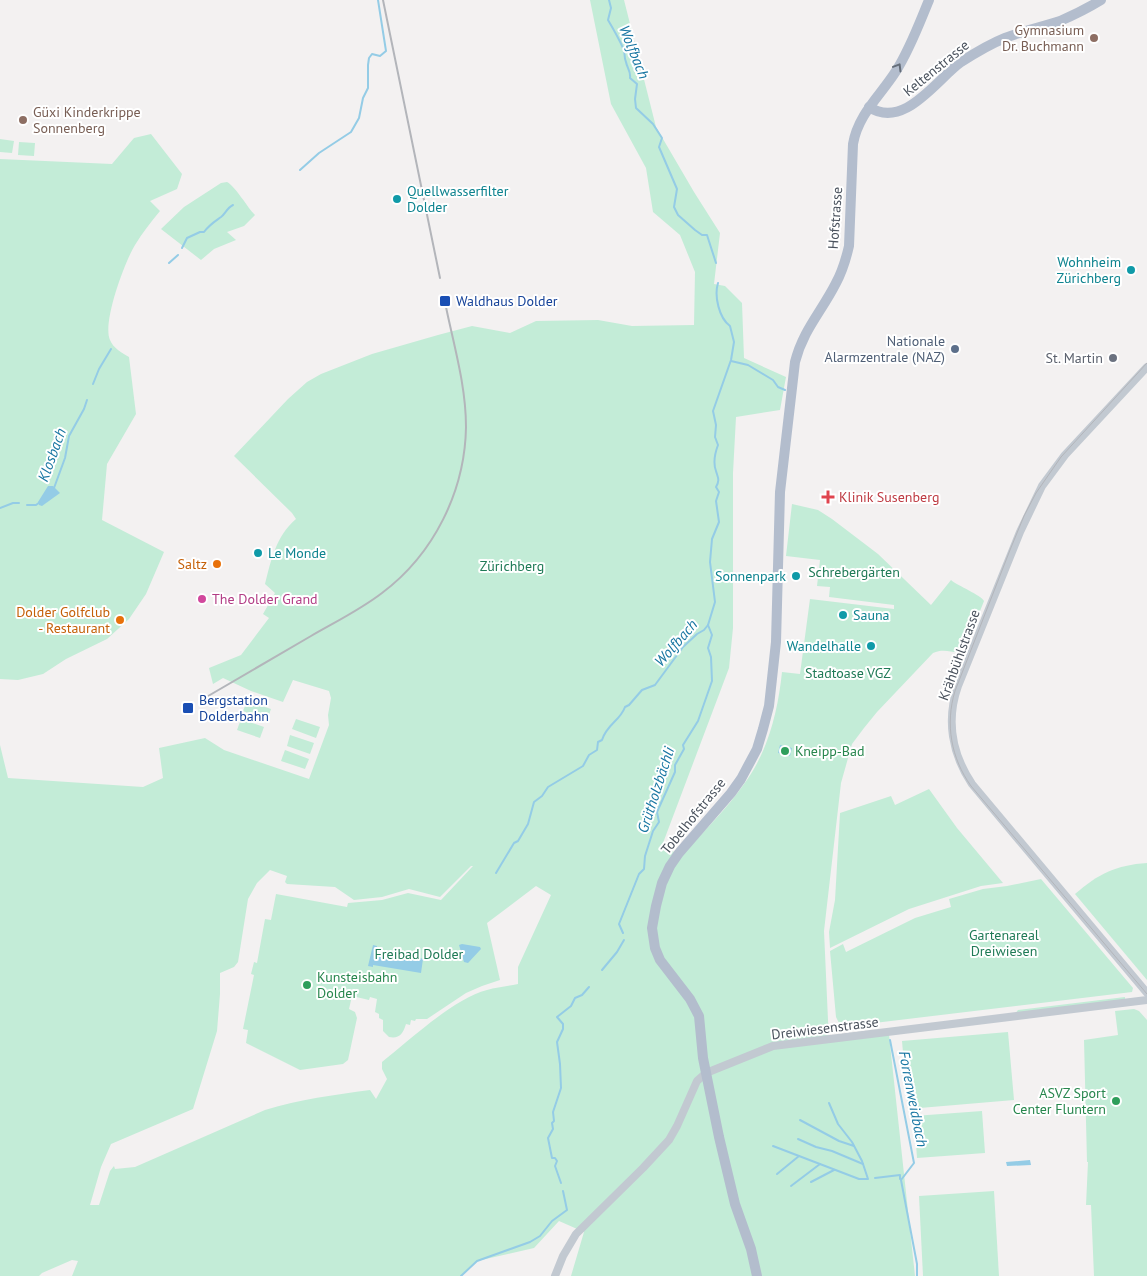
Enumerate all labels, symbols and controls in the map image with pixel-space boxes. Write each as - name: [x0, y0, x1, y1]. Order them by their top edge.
- place label: Gymnasium Dr. Buchmann: [1002, 21, 1084, 55]
- water label: Wolfbach: [615, 22, 654, 82]
- marker: Gymnasium Dr. Buchmann: [1088, 32, 1100, 44]
- street label: Keltenstrasse: [899, 36, 973, 100]
- one-way arrow: [891, 64, 901, 73]
- place label: Güxi Kinderkrippe Sonnenberg: [33, 103, 141, 137]
- marker: Güxi Kinderkrippe Sonnenberg: [17, 114, 29, 126]
- place label: Quellwasserfilter Dolder: [407, 182, 509, 216]
- street label: Hofstrasse: [824, 186, 846, 250]
- marker: Quellwasserfilter Dolder: [391, 193, 403, 205]
- place label: Wohnheim Zürichberg: [1056, 253, 1121, 287]
- marker: Wohnheim Zürichberg: [1125, 264, 1137, 276]
- place label: Waldhaus Dolder: [456, 292, 558, 310]
- marker: Waldhaus Dolder: [438, 294, 452, 308]
- place label: Nationale Alarmzentrale (NAZ): [825, 332, 945, 366]
- marker: Nationale Alarmzentrale (NAZ): [949, 343, 961, 355]
- place label: St. Martin: [1046, 349, 1103, 367]
- marker: St. Martin: [1107, 352, 1119, 364]
- water label: Klosbach: [33, 425, 70, 484]
- place label: Klinik Susenberg: [839, 488, 939, 506]
- marker: Klinik Susenberg: [821, 490, 835, 504]
- place label: Le Monde: [268, 544, 326, 562]
- marker: Le Monde: [252, 547, 264, 559]
- place label: Saltz: [178, 555, 207, 573]
- park label: Zürichberg: [480, 557, 544, 575]
- marker: Saltz: [211, 558, 223, 570]
- park label: Schrebergärten: [808, 563, 900, 581]
- place label: Sonnenpark: [715, 567, 786, 585]
- marker: Sonnenpark: [790, 570, 802, 582]
- place label: The Dolder Grand: [212, 590, 318, 608]
- marker: The Dolder Grand: [196, 593, 208, 605]
- place label: Dolder Golfclub - Restaurant: [16, 603, 110, 637]
- place label: Sauna: [853, 606, 890, 624]
- street label: Krähbühlstrasse: [934, 607, 984, 703]
- marker: Sauna: [837, 609, 849, 621]
- marker: Dolder Golfclub - Restaurant: [114, 614, 126, 626]
- water label: Wolfbach: [650, 615, 701, 670]
- place label: Wandelhalle: [787, 637, 861, 655]
- marker: Wandelhalle: [865, 640, 877, 652]
- park label: Stadtoase VGZ: [805, 664, 891, 682]
- place label: Bergstation Dolderbahn: [199, 691, 269, 725]
- marker: Bergstation Dolderbahn: [181, 701, 195, 715]
- place label: Kneipp-Bad: [795, 742, 865, 760]
- water label: Grütholzbächli: [633, 743, 679, 835]
- marker: Kneipp-Bad: [779, 745, 791, 757]
- street label: Tobelhofstrasse: [657, 774, 729, 858]
- park label: Gartenareal Dreiwiesen: [969, 926, 1039, 960]
- park label: Freibad Dolder: [375, 945, 464, 963]
- place label: Kunsteisbahn Dolder: [317, 968, 397, 1002]
- marker: Kunsteisbahn Dolder: [301, 979, 313, 991]
- street label: Dreiwiesenstrasse: [770, 1012, 880, 1044]
- water label: Forrenweidbach: [895, 1049, 932, 1149]
- place label: ASVZ Sport Center Fluntern: [1013, 1084, 1106, 1118]
- marker: ASVZ Sport Center Fluntern: [1110, 1095, 1122, 1107]

